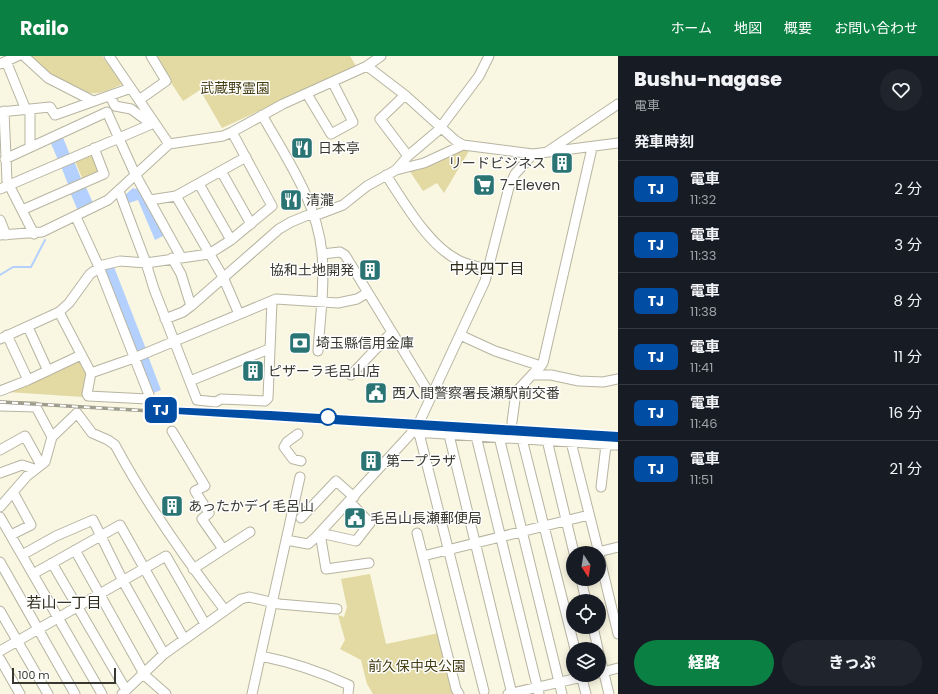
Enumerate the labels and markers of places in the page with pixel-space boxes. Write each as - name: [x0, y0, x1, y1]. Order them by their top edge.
- restaurant icon: 日本亭: [289, 135, 315, 161]
- place label: 日本亭: [318, 138, 360, 158]
- building icon: リードビジネス: [549, 150, 575, 176]
- place label: リードビジネス: [448, 153, 546, 173]
- supermarket icon: 7-Eleven: [471, 172, 497, 198]
- place label: 7-Eleven: [500, 175, 560, 195]
- restaurant icon: 清瀧: [278, 187, 304, 213]
- place label: 清瀧: [306, 190, 334, 210]
- building icon: 協和土地開発: [357, 257, 383, 283]
- place label: 協和土地開発: [270, 260, 354, 280]
- bank icon: 埼玉縣信用金庫: [287, 330, 313, 356]
- place label: 埼玉縣信用金庫: [316, 333, 414, 353]
- building icon: ピザーラ毛呂山店: [240, 358, 266, 384]
- place label: ピザーラ毛呂山店: [268, 361, 380, 381]
- public building icon: 西入間警察署長瀬駅前交番: [363, 380, 389, 406]
- place label: 西入間警察署長瀬駅前交番: [392, 383, 560, 403]
- unlabelled marker: [319, 408, 337, 426]
- building icon: 第一プラザ: [358, 448, 384, 474]
- place label: 第一プラザ: [386, 451, 456, 471]
- building icon: あったかデイ毛呂山: [159, 493, 185, 519]
- place label: あったかデイ毛呂山: [188, 496, 314, 516]
- public building icon: 毛呂山長瀬郵便局: [342, 505, 368, 531]
- place label: 毛呂山長瀬郵便局: [370, 508, 482, 528]

